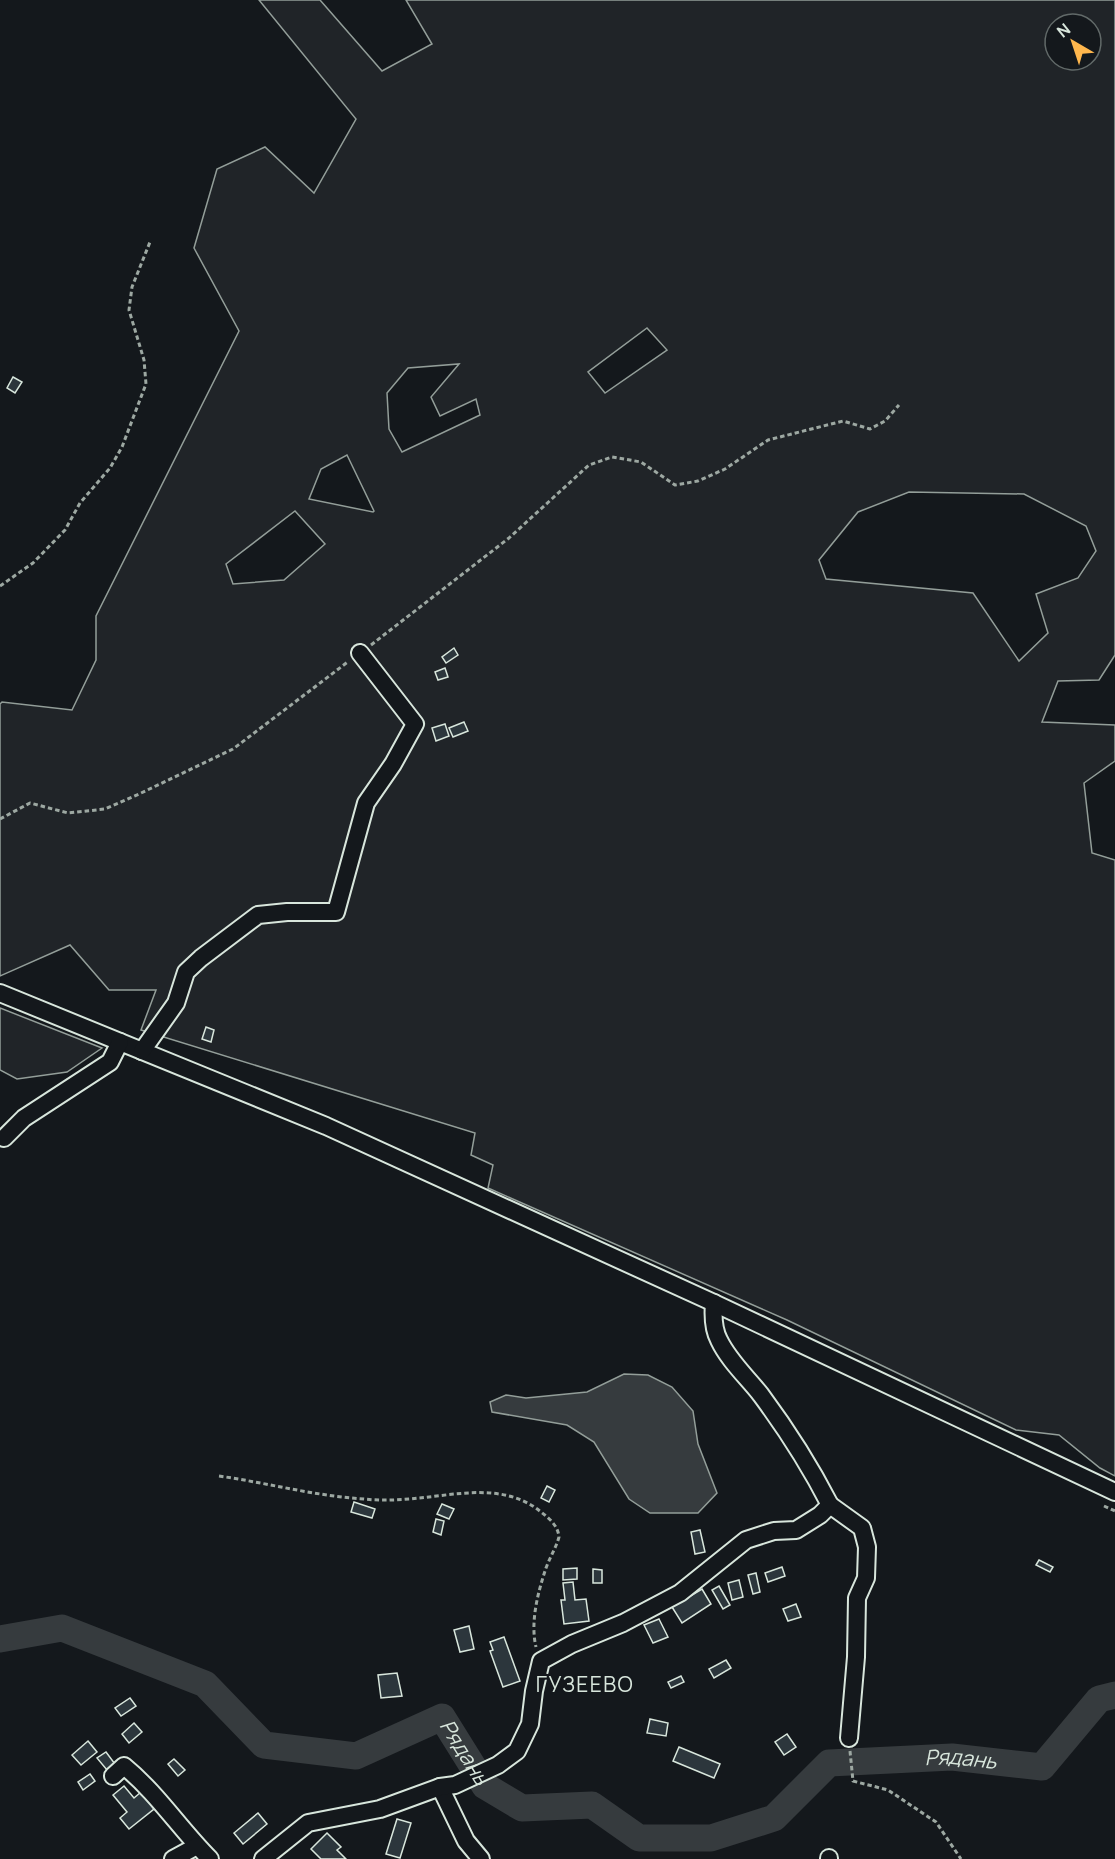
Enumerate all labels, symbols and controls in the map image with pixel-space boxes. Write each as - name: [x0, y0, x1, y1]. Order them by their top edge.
- north arrow: [1043, 12, 1103, 72]
- text: N: [1052, 18, 1075, 43]
- district label: ГУЗЕЕВО: [536, 1670, 634, 1698]
- water label: Рядань: [434, 1714, 496, 1790]
- water label: Рядань: [924, 1742, 999, 1775]

